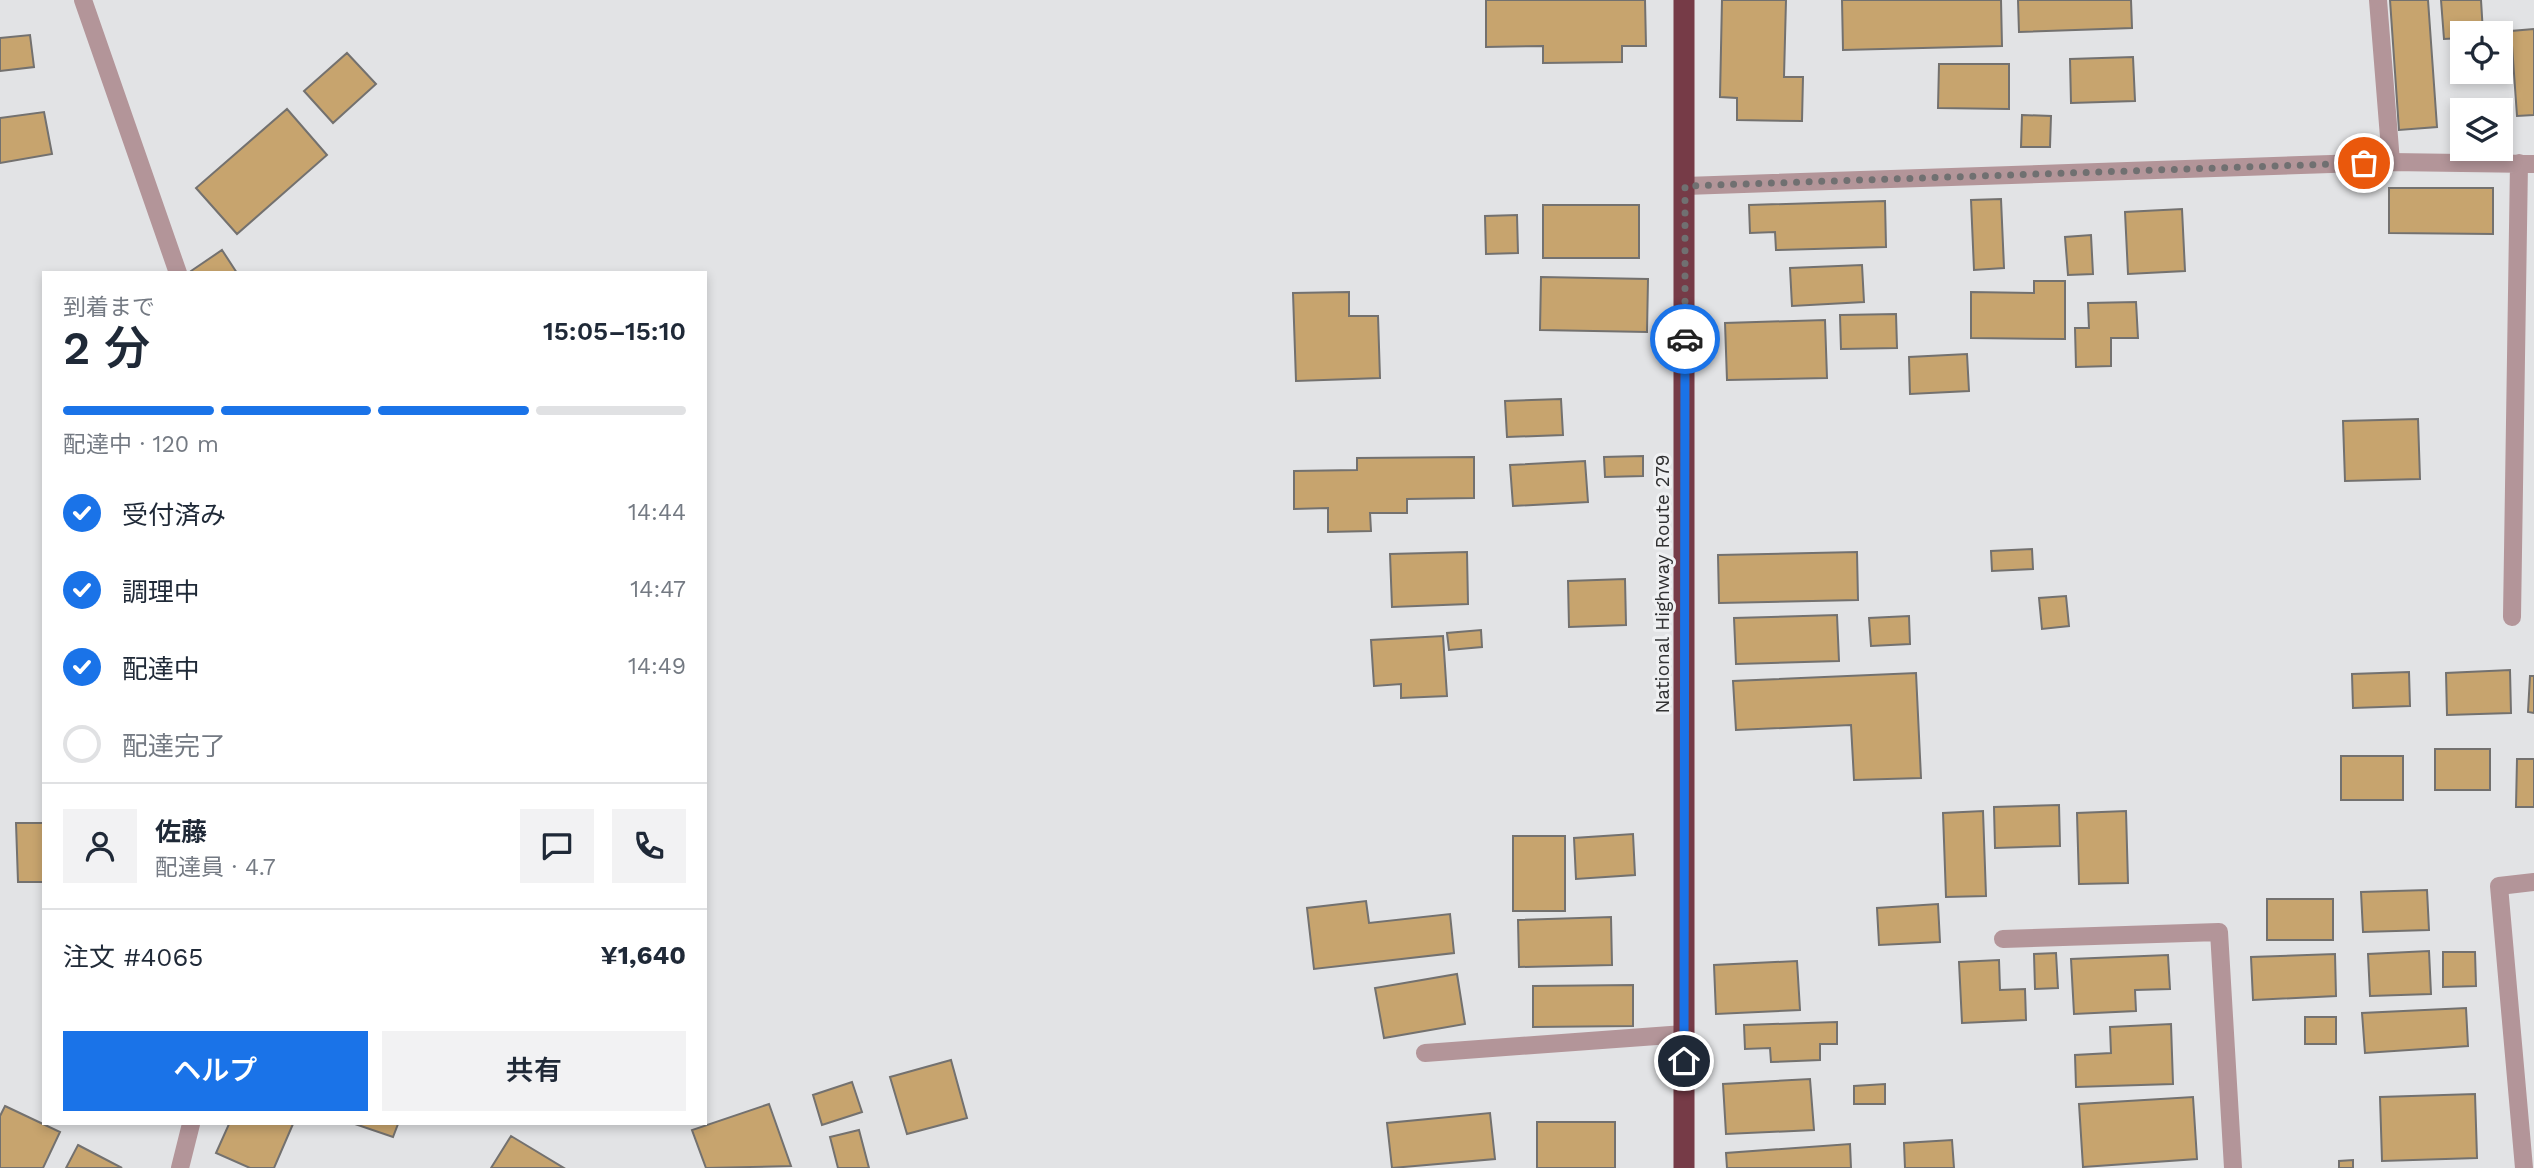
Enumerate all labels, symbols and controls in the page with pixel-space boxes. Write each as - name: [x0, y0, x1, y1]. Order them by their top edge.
- map controls: [2450, 21, 2513, 161]
- button: locate: [2450, 21, 2513, 84]
- button: layers: [2450, 98, 2513, 161]
- pin: [2334, 133, 2394, 193]
- icon: bag: [2345, 144, 2383, 182]
- text: 到着まで: [63, 294, 155, 321]
- courier: [1650, 304, 1720, 374]
- text: 15:05–15:10: [543, 316, 686, 346]
- icon: car: [1666, 320, 1704, 358]
- text: 2 分: [63, 321, 150, 375]
- text: 配達中 · 120 m: [63, 431, 219, 458]
- street label: National Highway Route 279: [1651, 454, 1674, 714]
- icon: check: [63, 494, 101, 532]
- text: 14:44: [628, 499, 686, 526]
- text: 受付済み: [122, 500, 226, 530]
- icon: check: [63, 571, 101, 609]
- text: 14:47: [630, 576, 686, 603]
- text: 調理中: [122, 577, 200, 607]
- icon: check: [63, 648, 101, 686]
- text: 14:49: [628, 653, 686, 680]
- text: 配達中: [122, 654, 200, 684]
- text: 配達完了: [122, 731, 226, 761]
- button: person: [63, 809, 137, 883]
- button: chat: [520, 809, 594, 883]
- button: phone: [612, 809, 686, 883]
- text: 佐藤: [155, 817, 207, 847]
- text: 配達員 · 4.7: [155, 854, 276, 881]
- text: ¥1,640: [601, 940, 686, 970]
- text: 注文 #4065: [63, 942, 203, 972]
- button: ヘルプ: [63, 1031, 368, 1111]
- button: 共有: [382, 1031, 686, 1111]
- pin: [1654, 1031, 1714, 1091]
- icon: home: [1665, 1042, 1703, 1080]

